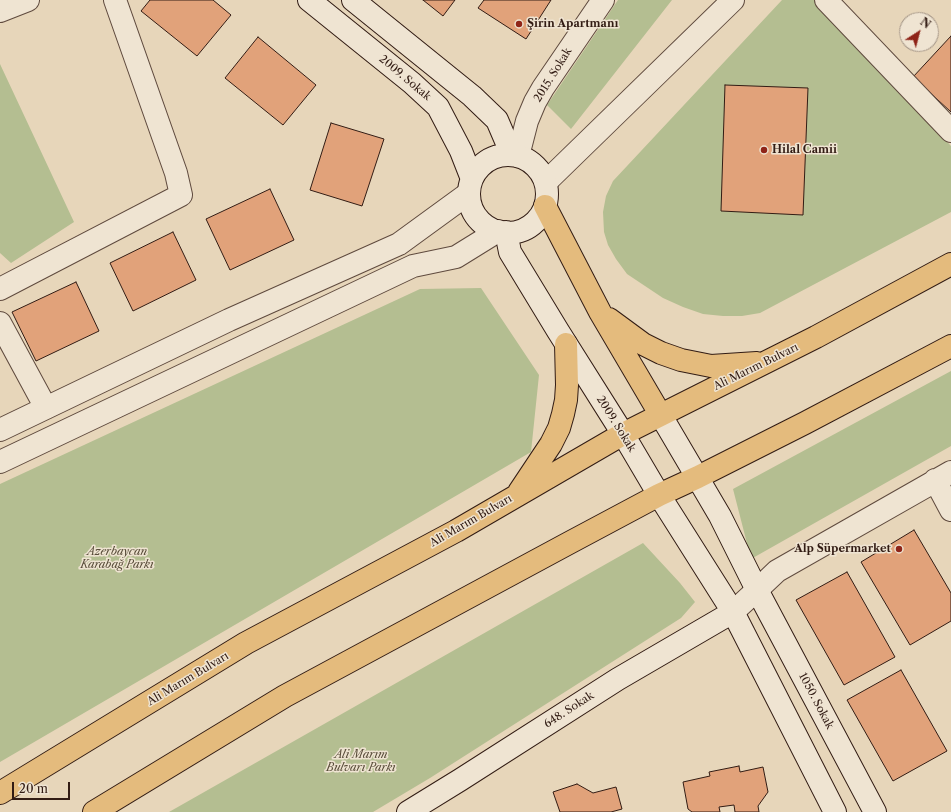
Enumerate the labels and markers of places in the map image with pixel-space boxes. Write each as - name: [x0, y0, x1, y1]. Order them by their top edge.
- place label: Şirin Apartmanı: [527, 17, 618, 31]
- marker: Şirin Apartmanı: [514, 19, 524, 29]
- place label: Hilal Camii: [772, 143, 837, 157]
- marker: Hilal Camii: [759, 145, 769, 155]
- place label: Alp Süpermarket: [794, 542, 891, 556]
- marker: Alp Süpermarket: [894, 544, 904, 554]

